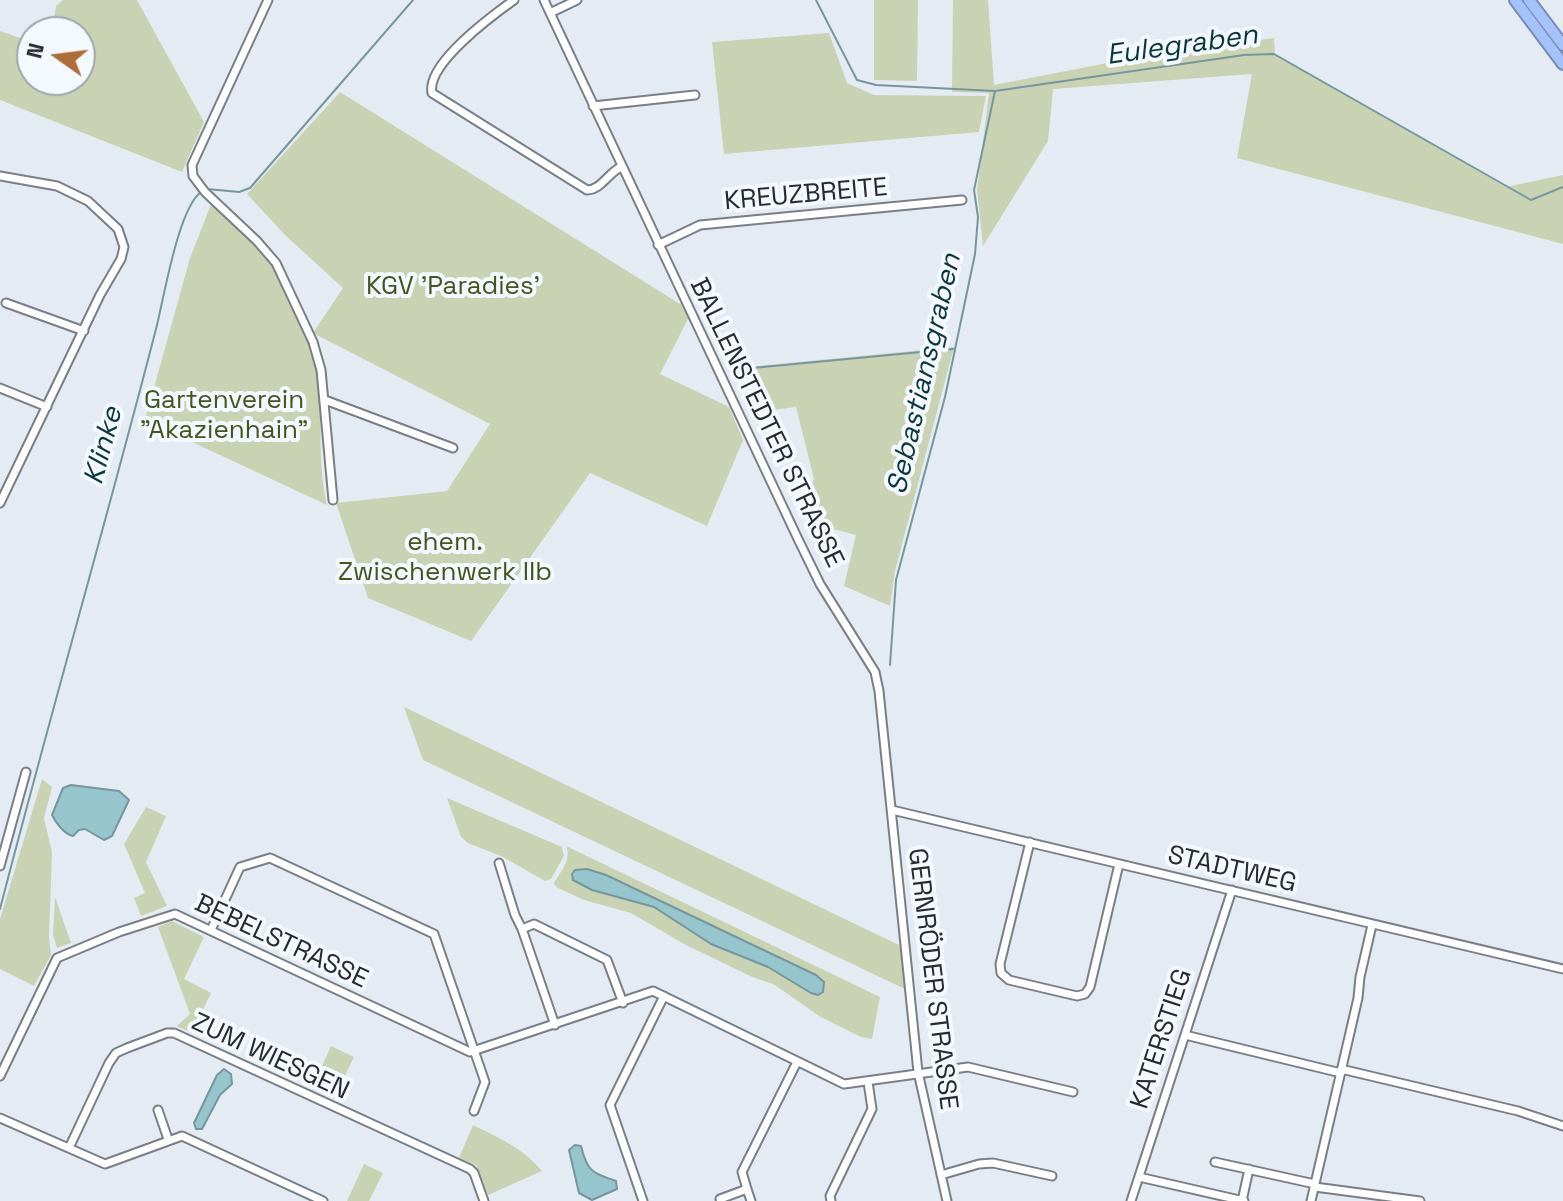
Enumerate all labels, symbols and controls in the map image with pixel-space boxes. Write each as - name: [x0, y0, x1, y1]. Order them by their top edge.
- north arrow: [16, 16, 96, 96]
- water label: Eulegraben: [1104, 19, 1260, 73]
- text: N: [19, 40, 50, 61]
- street label: KREUZBREITE: [723, 172, 889, 218]
- water label: Sebastiansgraben: [881, 250, 969, 498]
- park label: KGV 'Paradies': [366, 271, 540, 303]
- street label: BALLENSTEDTER STRASSE: [682, 273, 850, 573]
- park label: Gartenverein "Akazienhain": [140, 385, 308, 446]
- water label: Klinke: [78, 404, 130, 488]
- park label: ehem. Zwischenwerk IIb: [338, 527, 552, 588]
- street label: STADTWEG: [1165, 840, 1299, 900]
- street label: GERNRÖDER STRASSE: [900, 846, 964, 1112]
- street label: BEBELSTRASSE: [189, 888, 373, 996]
- street label: KATERSTIEG: [1125, 965, 1199, 1113]
- street label: ZUM WIESGEN: [186, 1007, 354, 1107]

